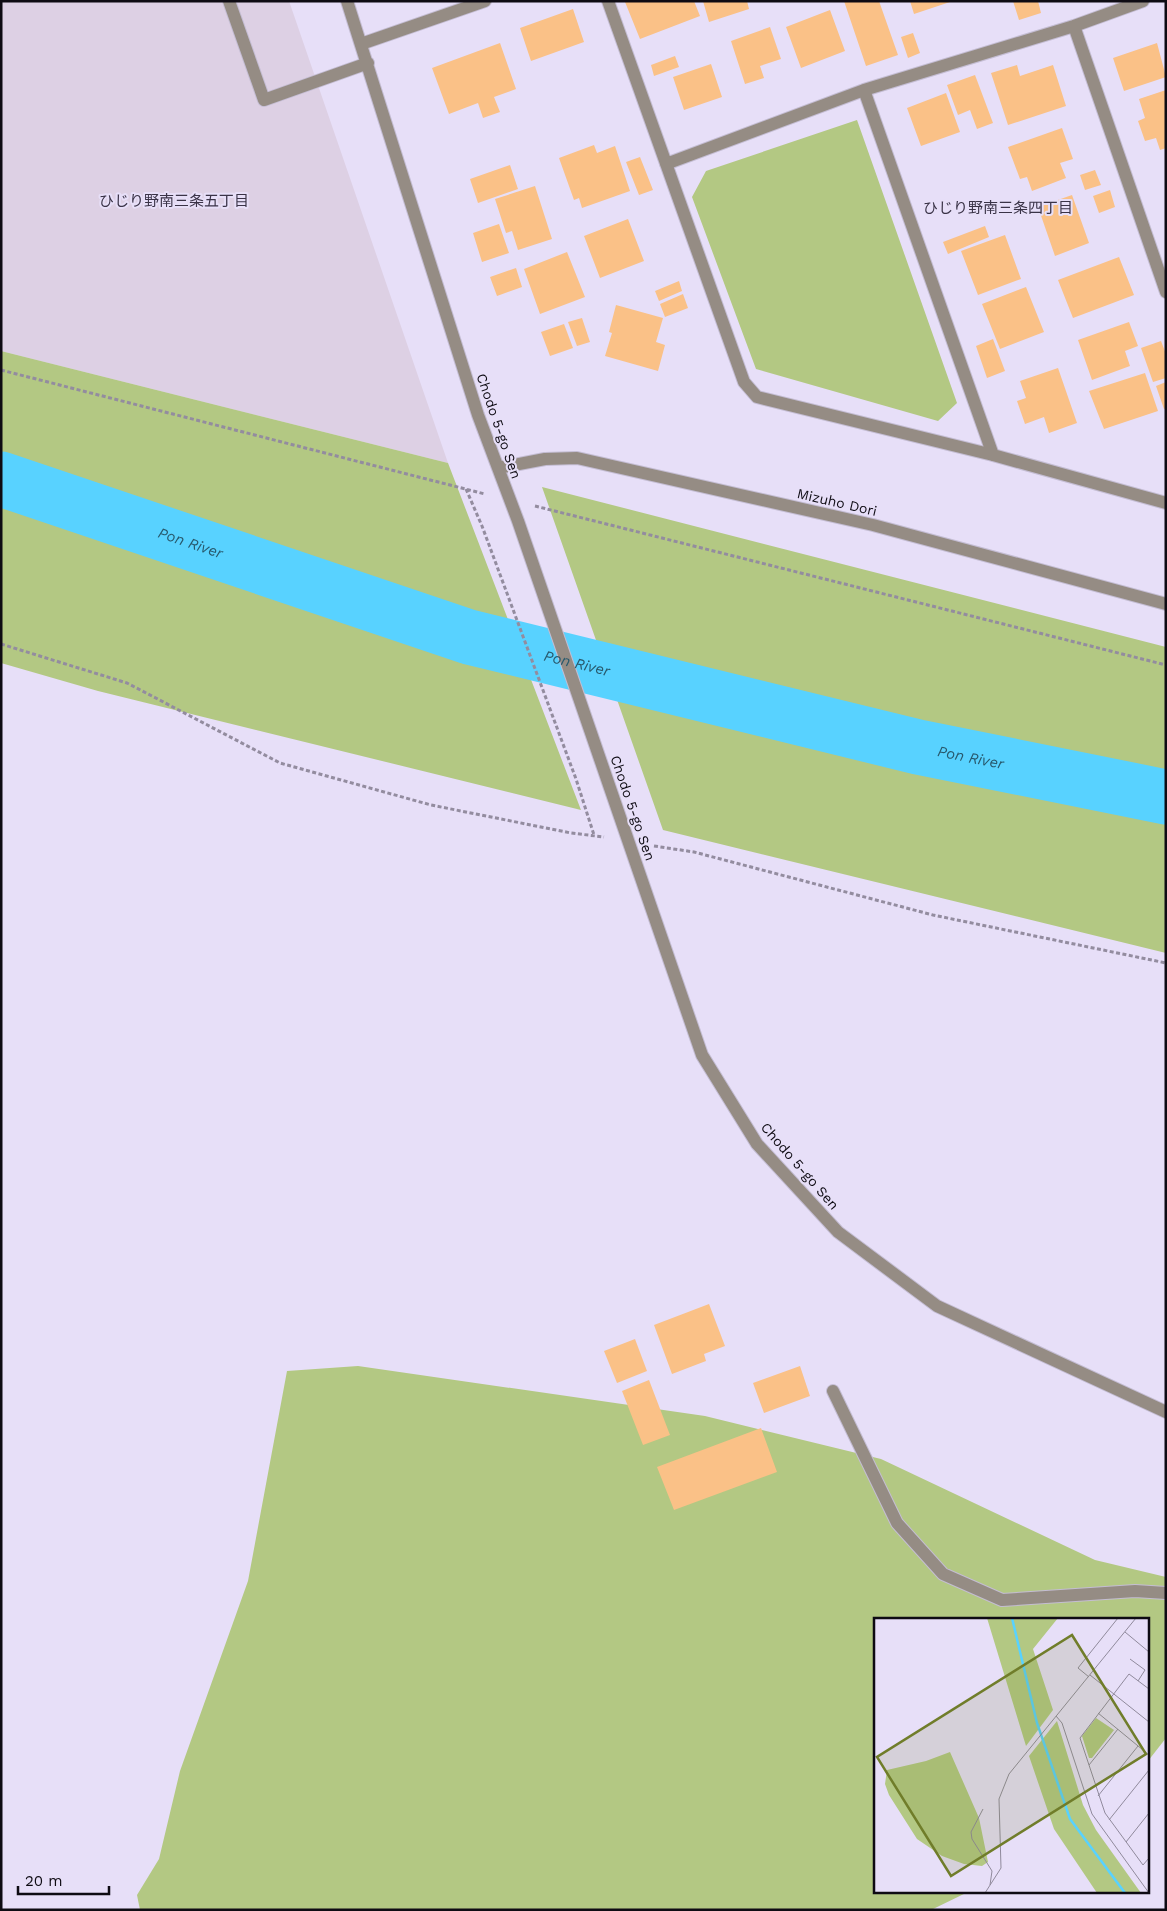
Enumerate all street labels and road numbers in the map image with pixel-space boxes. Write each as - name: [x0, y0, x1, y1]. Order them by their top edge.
- street label: Chodo 5-go Sen: [473, 371, 525, 481]
- street label: Mizuho Dori: [795, 485, 879, 519]
- street label: Chodo 5-go Sen: [607, 753, 659, 863]
- street label: Chodo 5-go Sen: [758, 1119, 842, 1213]

